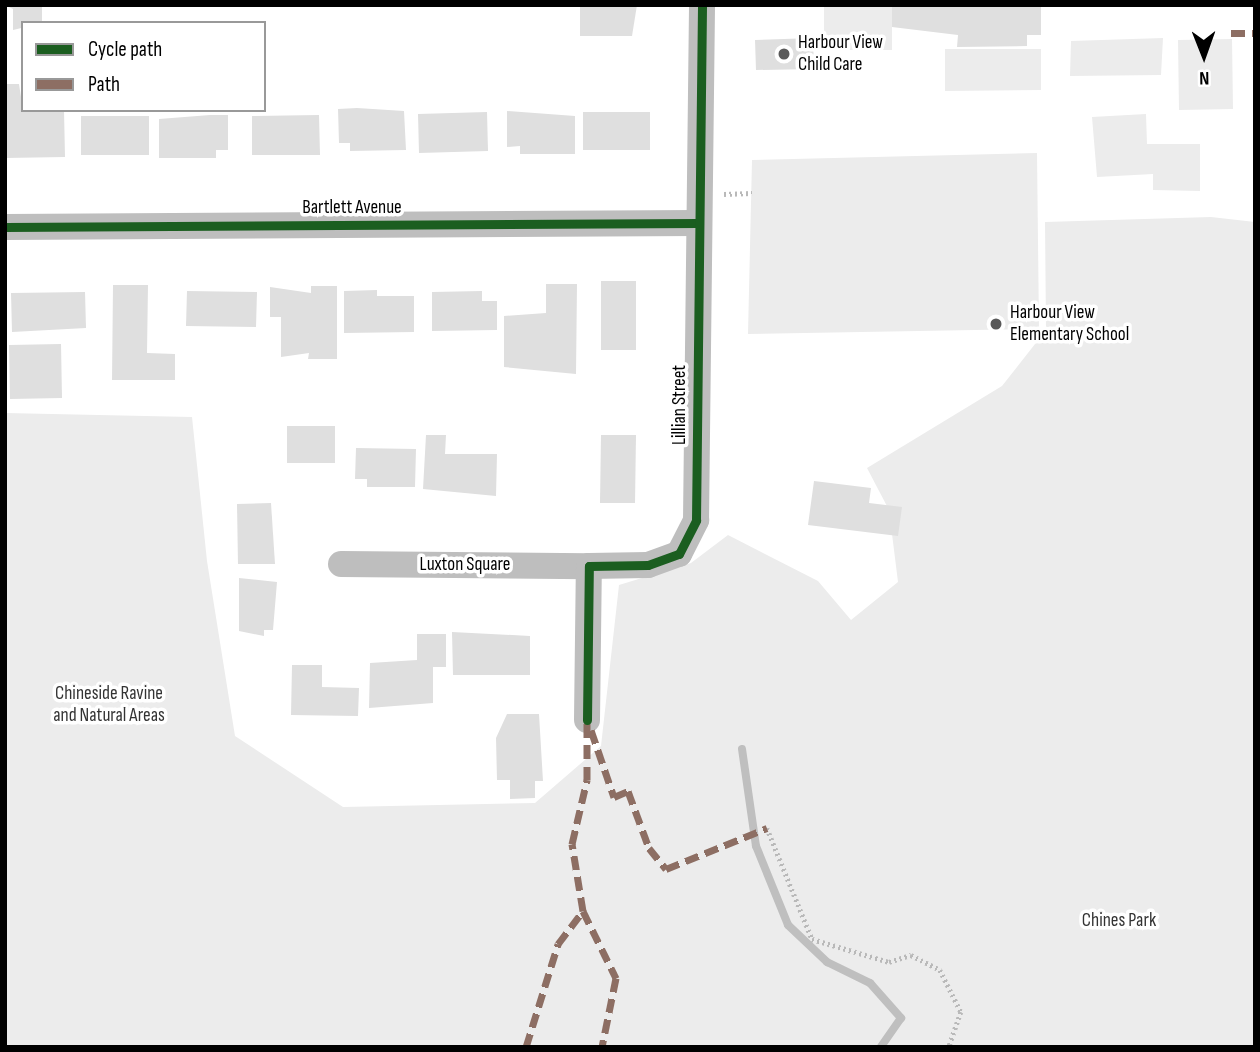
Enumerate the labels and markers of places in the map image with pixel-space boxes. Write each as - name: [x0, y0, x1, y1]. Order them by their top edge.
- place label: Harbour View Child Care: [798, 32, 883, 76]
- marker: Harbour View Child Care: [776, 46, 792, 62]
- place label: Harbour View Elementary School: [1010, 302, 1129, 346]
- marker: Harbour View Elementary School: [988, 316, 1004, 332]

